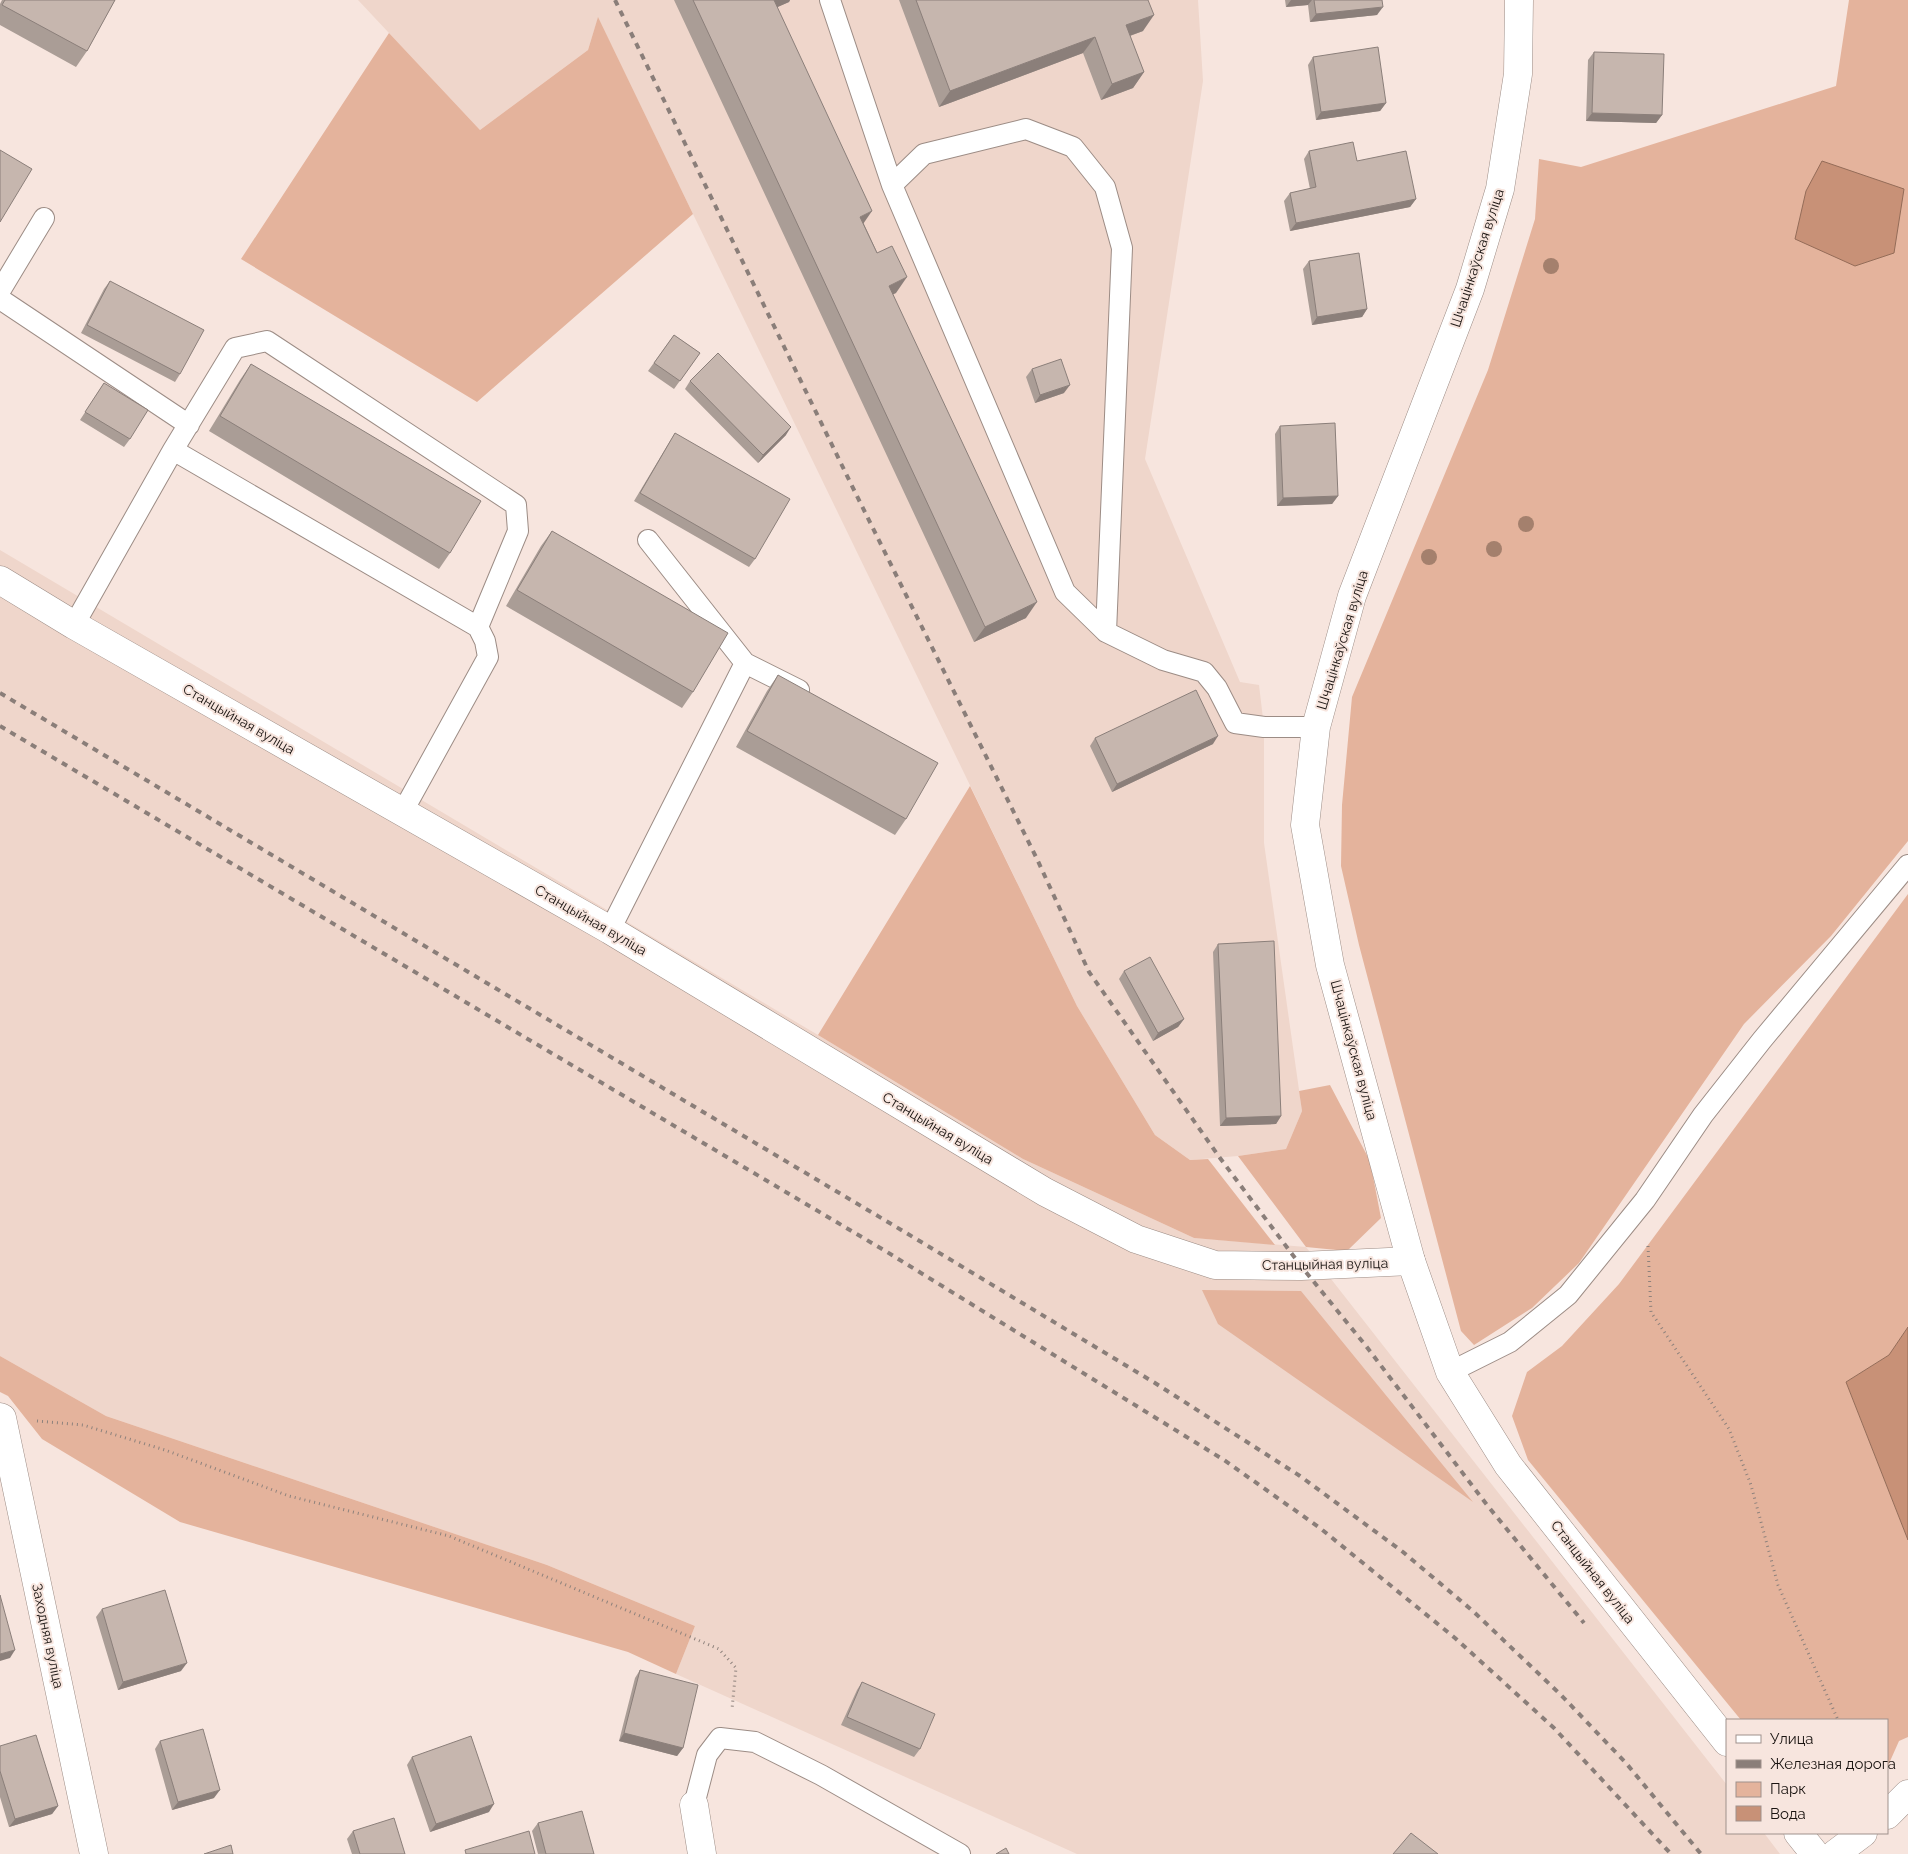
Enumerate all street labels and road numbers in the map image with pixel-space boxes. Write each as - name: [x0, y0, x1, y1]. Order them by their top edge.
- street label: Шчацінкаўская вуліца: [1447, 187, 1507, 329]
- street label: Шчацінкаўская вуліца: [1313, 568, 1371, 712]
- street label: Станцыйная вуліца: [180, 680, 298, 758]
- street label: Станцыйная вуліца: [532, 881, 650, 959]
- street label: Шчацінкаўская вуліца: [1328, 978, 1380, 1122]
- street label: Станцыйная вуліца: [880, 1089, 996, 1167]
- street label: Станцыйная вуліца: [1262, 1255, 1388, 1273]
- street label: Станцыйная вуліца: [1548, 1517, 1638, 1627]
- street label: Заходняя вуліца: [29, 1582, 67, 1690]

